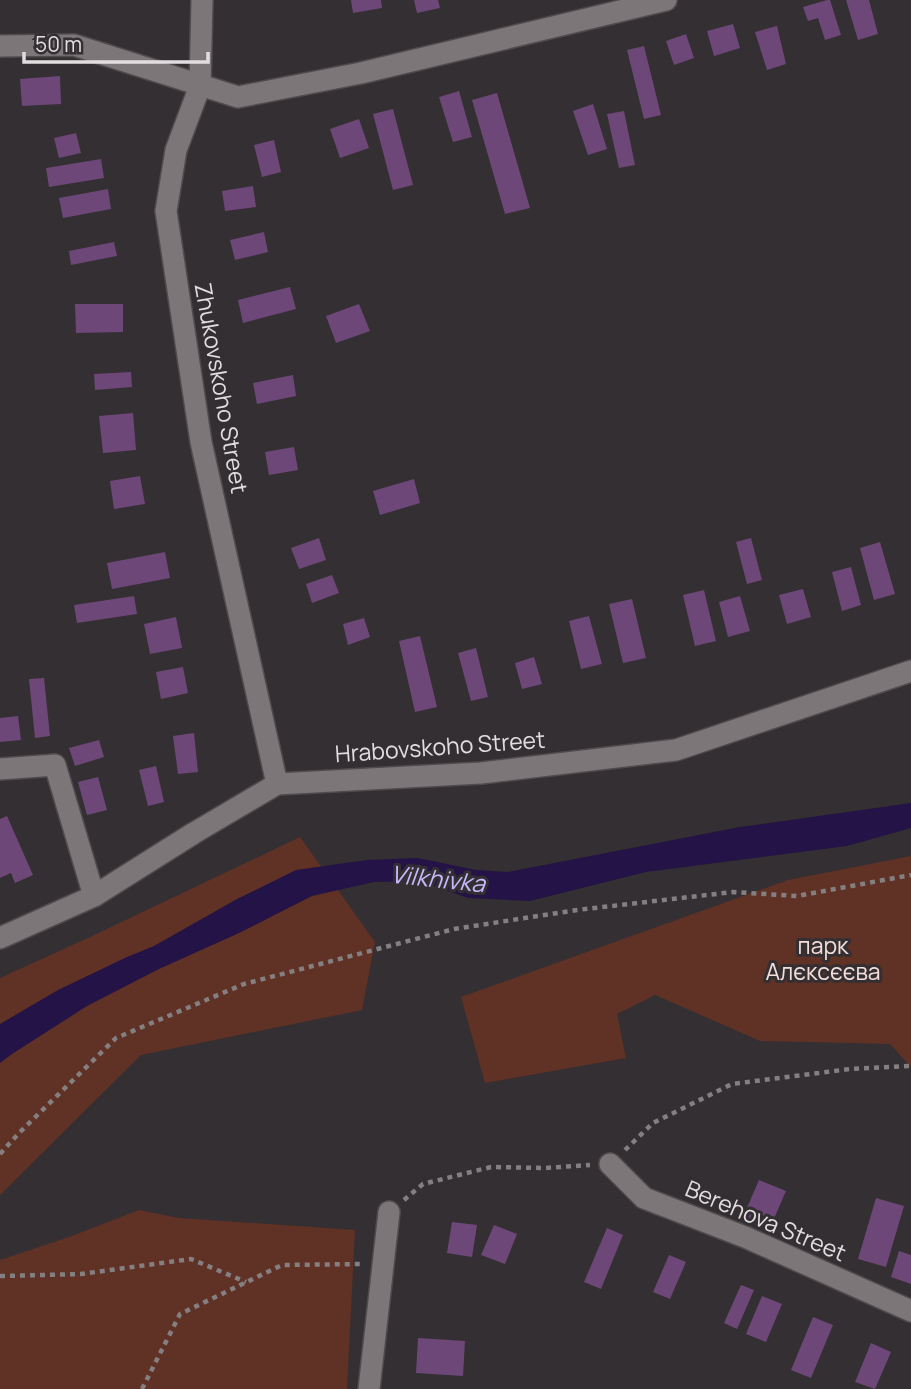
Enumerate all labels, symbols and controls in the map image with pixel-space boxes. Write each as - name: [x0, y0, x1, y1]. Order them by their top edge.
- scale bar: [24, 21, 208, 65]
- text: 50 m: [35, 30, 82, 58]
- street label: Zhukovskoho Street: [188, 280, 256, 496]
- street label: Hrabovskoho Street: [334, 723, 546, 769]
- water label: Vilkhivka: [389, 857, 488, 900]
- park label: парк Алєксєєва: [765, 929, 881, 987]
- street label: Berehova Street: [681, 1172, 851, 1268]

